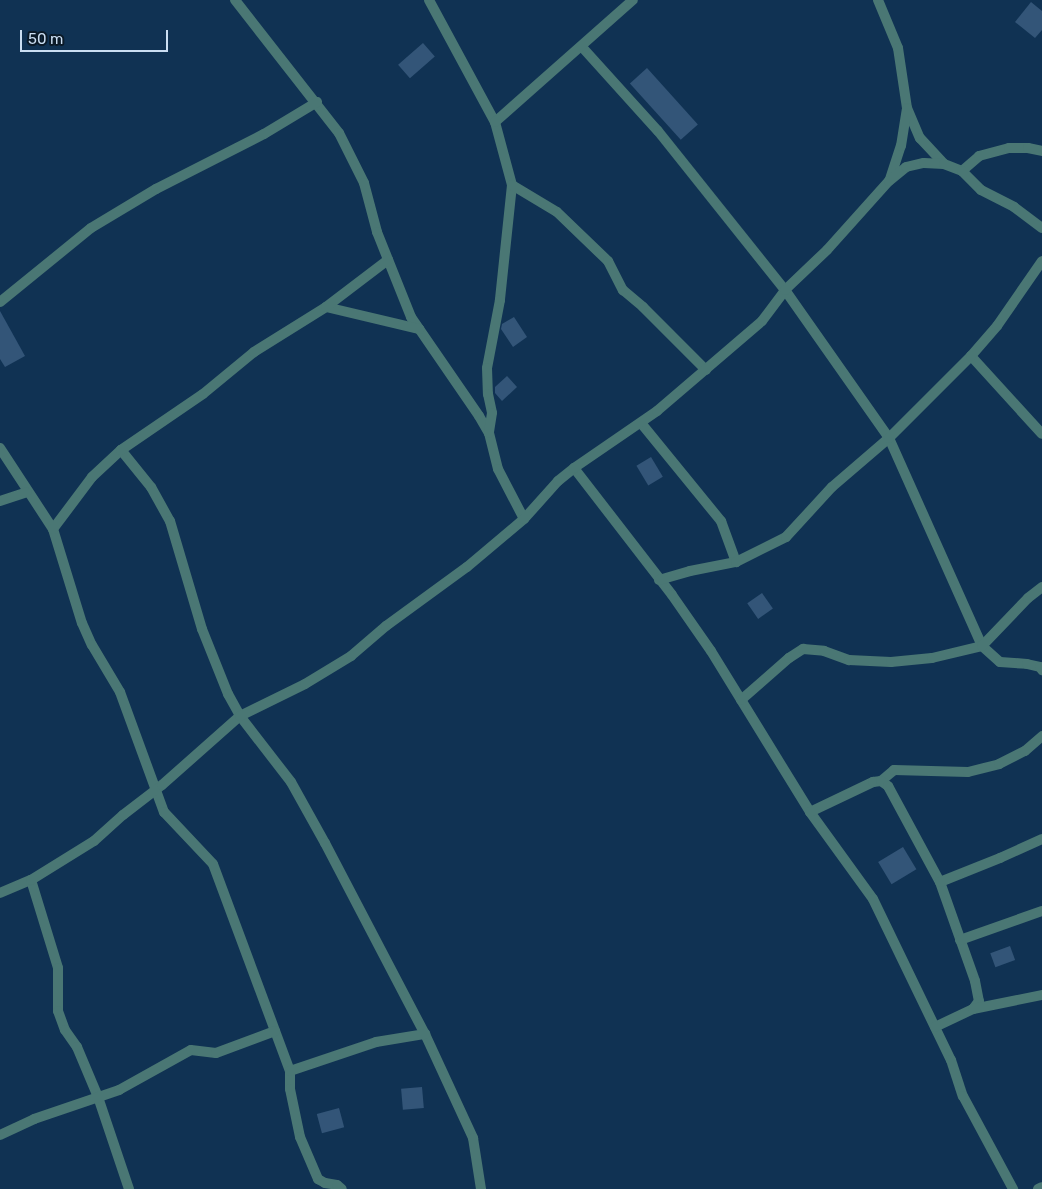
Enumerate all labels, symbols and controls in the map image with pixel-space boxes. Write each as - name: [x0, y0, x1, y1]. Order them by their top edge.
- scale bar: [22, 20, 170, 52]
- text: 50 m: [28, 30, 63, 48]

